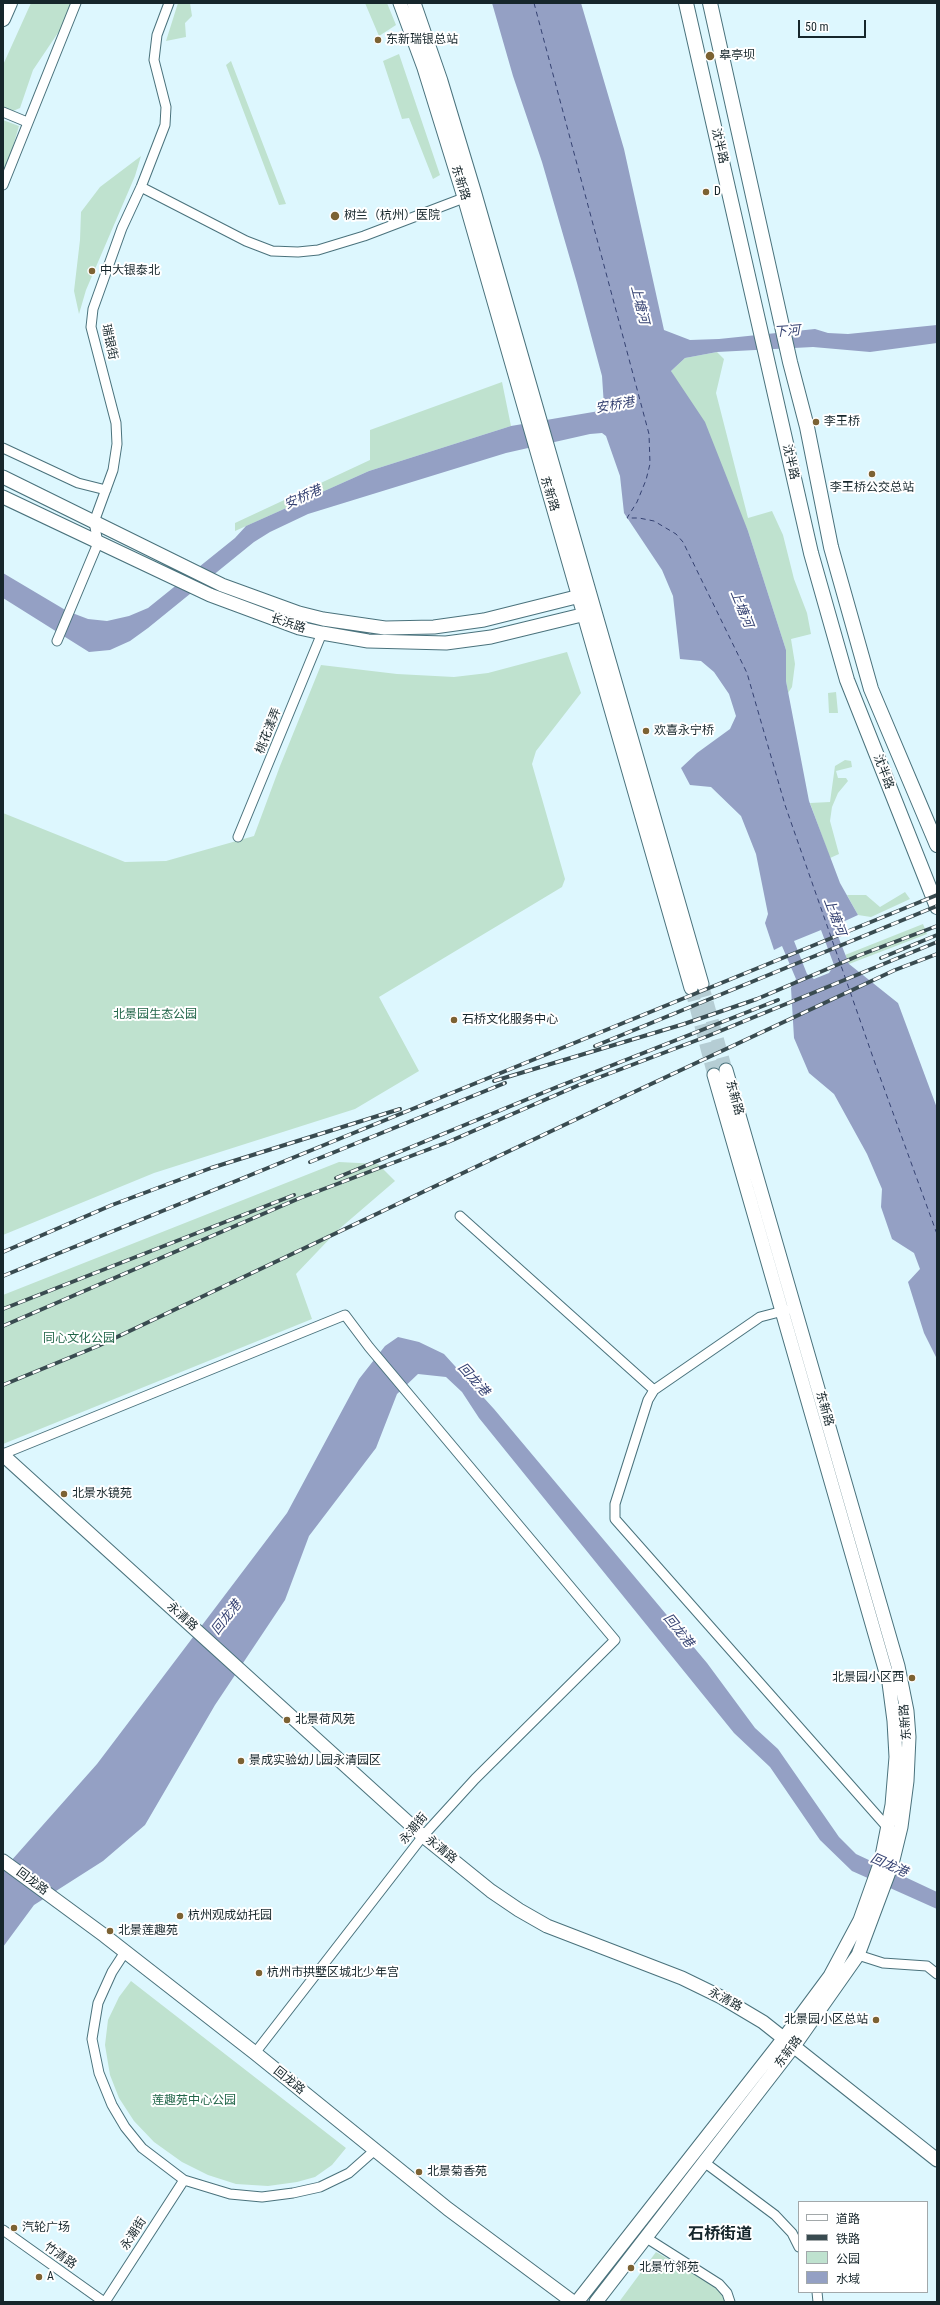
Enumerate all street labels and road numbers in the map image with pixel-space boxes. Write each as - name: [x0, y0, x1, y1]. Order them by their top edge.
- street label: 沈半路: [708, 127, 730, 165]
- street label: 东新路: [448, 164, 472, 202]
- street label: 瑞银街: [98, 323, 120, 361]
- street label: 沈半路: [779, 443, 801, 481]
- street label: 东新路: [537, 475, 561, 513]
- street label: 长浜路: [269, 612, 307, 636]
- street label: 桃花漾弄: [253, 706, 285, 756]
- street label: 沈半路: [870, 753, 896, 791]
- street label: 东新路: [722, 1079, 746, 1117]
- street label: 东新路: [812, 1390, 836, 1428]
- street label: 永清路: [164, 1600, 200, 1634]
- street label: 东新路: [897, 1703, 915, 1741]
- street label: 永潮街: [397, 1811, 431, 1847]
- street label: 永清路: [422, 1833, 460, 1867]
- street label: 回龙路: [13, 1865, 51, 1899]
- street label: 永清路: [706, 1985, 744, 2015]
- street label: 东新路: [772, 2033, 806, 2071]
- street label: 回龙路: [270, 2064, 308, 2098]
- street label: 永潮街: [118, 2215, 150, 2253]
- street label: 竹清路: [41, 2240, 79, 2272]

